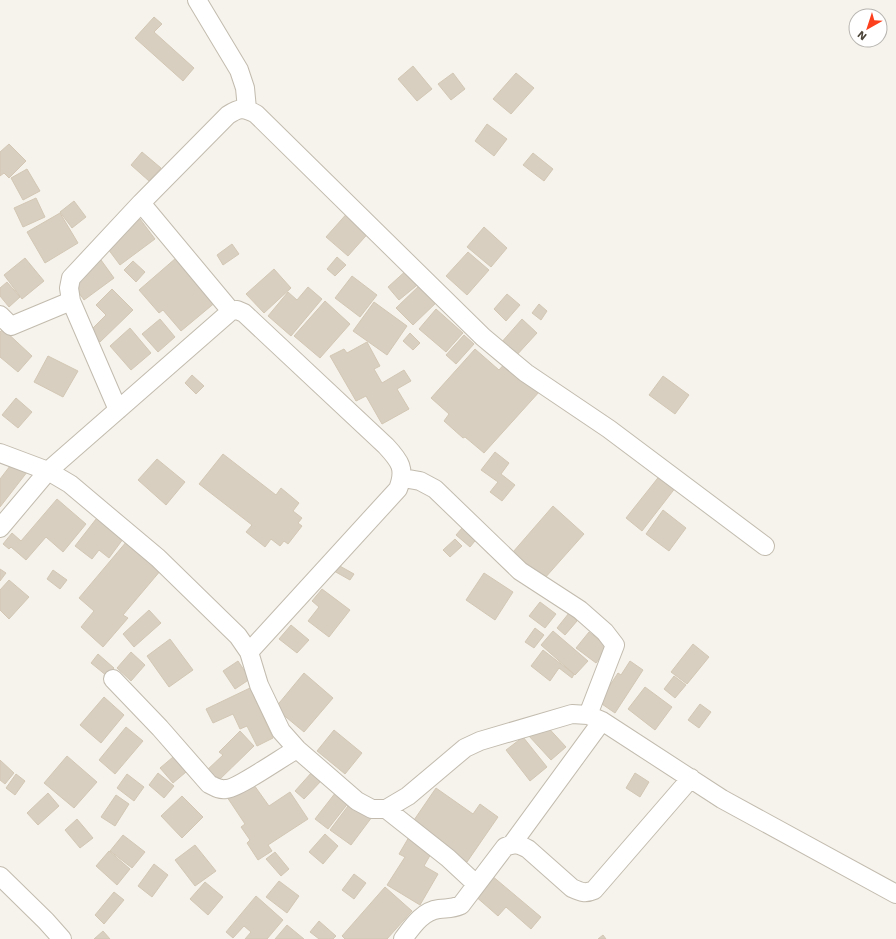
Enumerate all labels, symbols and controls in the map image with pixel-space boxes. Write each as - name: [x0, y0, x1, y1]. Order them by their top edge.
- north arrow: [848, 8, 888, 48]
- text: N: [855, 28, 869, 43]

